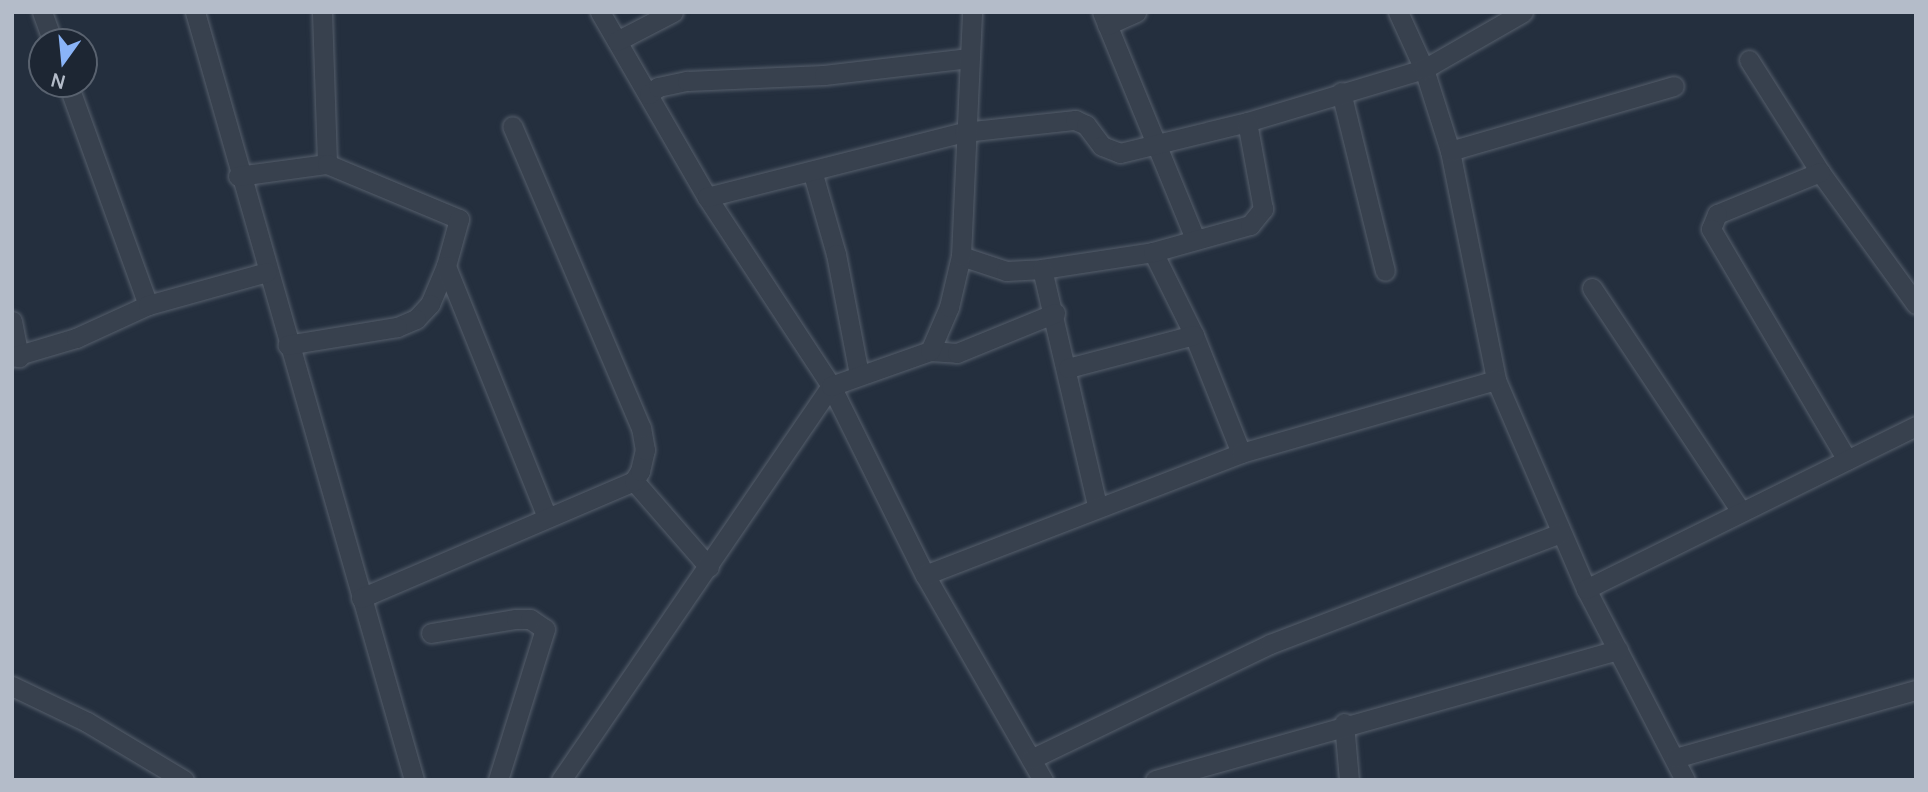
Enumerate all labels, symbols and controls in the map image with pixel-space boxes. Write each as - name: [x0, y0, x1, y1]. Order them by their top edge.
- north arrow: [28, 28, 98, 98]
- text: N: [48, 67, 68, 96]

